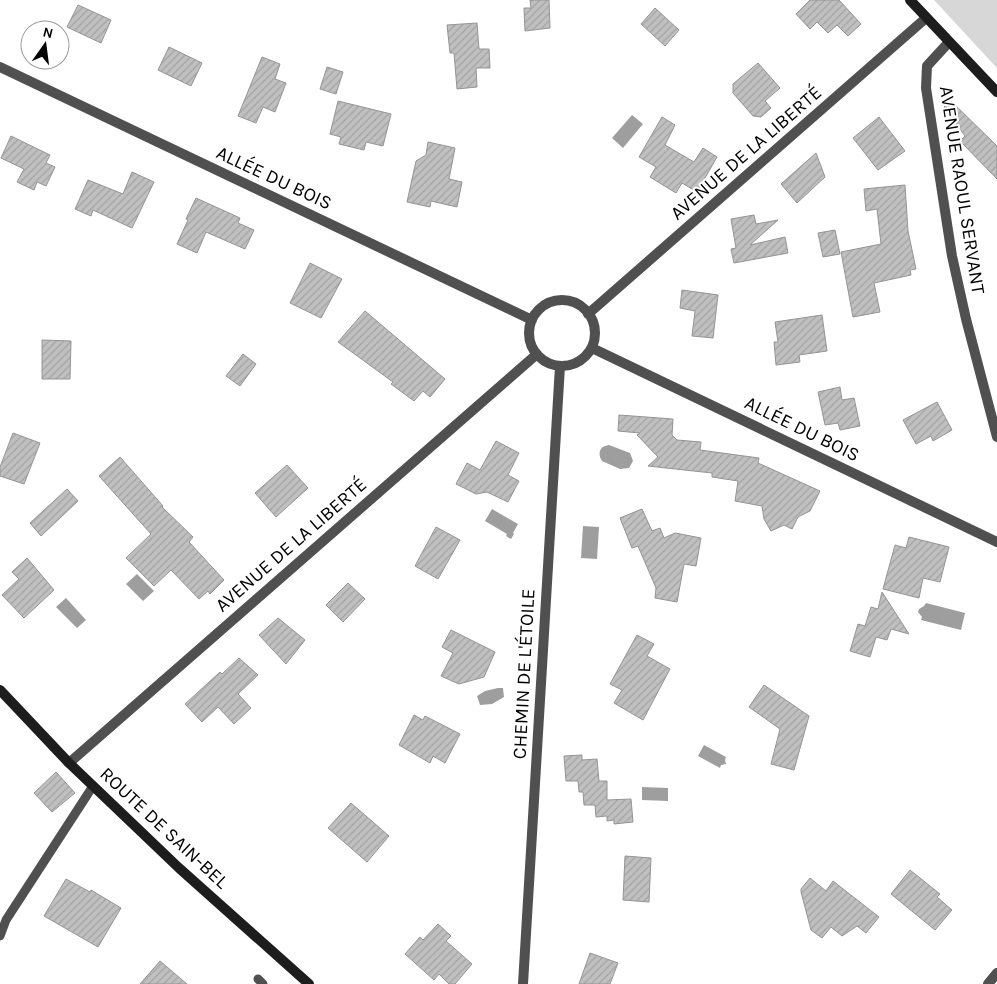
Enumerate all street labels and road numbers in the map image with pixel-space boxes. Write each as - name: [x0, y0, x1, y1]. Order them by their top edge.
- street label: AVENUE DE LA LIBERTÉ: [665, 81, 826, 225]
- street label: AVENUE RAOUL SERVANT: [935, 84, 989, 296]
- street label: ALLÉE DU BOIS: [213, 141, 336, 214]
- street label: ALLÉE DU BOIS: [741, 391, 863, 466]
- street label: AVENUE DE LA LIBERTÉ: [210, 473, 371, 617]
- street label: CHEMIN DE L'ÉTOILE: [508, 588, 539, 760]
- street label: ROUTE DE SAIN-BEL: [95, 763, 233, 893]

